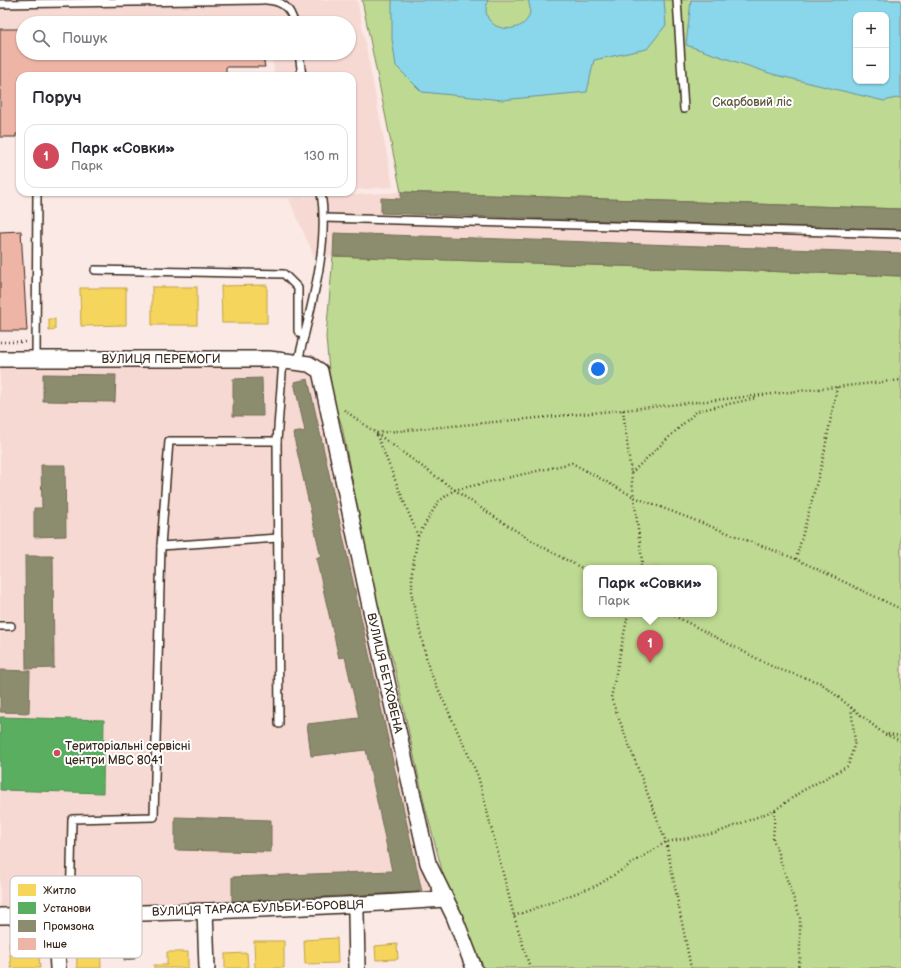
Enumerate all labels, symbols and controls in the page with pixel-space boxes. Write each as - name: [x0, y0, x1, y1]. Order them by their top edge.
- map controls: [853, 12, 889, 84]
- button: +: [853, 12, 889, 48]
- search box: [16, 16, 356, 60]
- icon: search: [30, 27, 52, 49]
- text: Пошук: [62, 29, 108, 48]
- button: −: [853, 48, 889, 84]
- text: Поруч: [32, 88, 82, 108]
- park label: Скарбовий ліс: [712, 95, 792, 110]
- text: Парк «Совки»: [71, 139, 175, 158]
- text: 1: [43, 148, 49, 164]
- text: 130 m: [304, 148, 339, 164]
- text: Парк: [71, 158, 103, 174]
- street label: ВУЛИЦЯ ПЕРЕМОГИ: [101, 352, 221, 367]
- your location: [588, 359, 608, 379]
- popup: [583, 565, 717, 617]
- text: Парк «Совки»: [598, 574, 702, 593]
- text: Парк: [598, 593, 630, 609]
- street label: ВУЛИЦЯ БЕТХОВЕНА: [363, 611, 406, 735]
- pin: 1: [637, 630, 663, 663]
- place label: Територіальні сервісні центри МВС 8041: [65, 739, 191, 768]
- marker: Територіальні сервісні центри МВС 8041: [52, 748, 62, 758]
- legend: [10, 876, 142, 958]
- text: Житло: [43, 884, 76, 897]
- street label: ВУЛИЦЯ ТАРАСА БУЛЬБИ-БОРОВЦЯ: [152, 897, 364, 920]
- text: Установи: [43, 902, 91, 915]
- text: Промзона: [43, 920, 95, 933]
- text: Інше: [43, 938, 67, 951]

